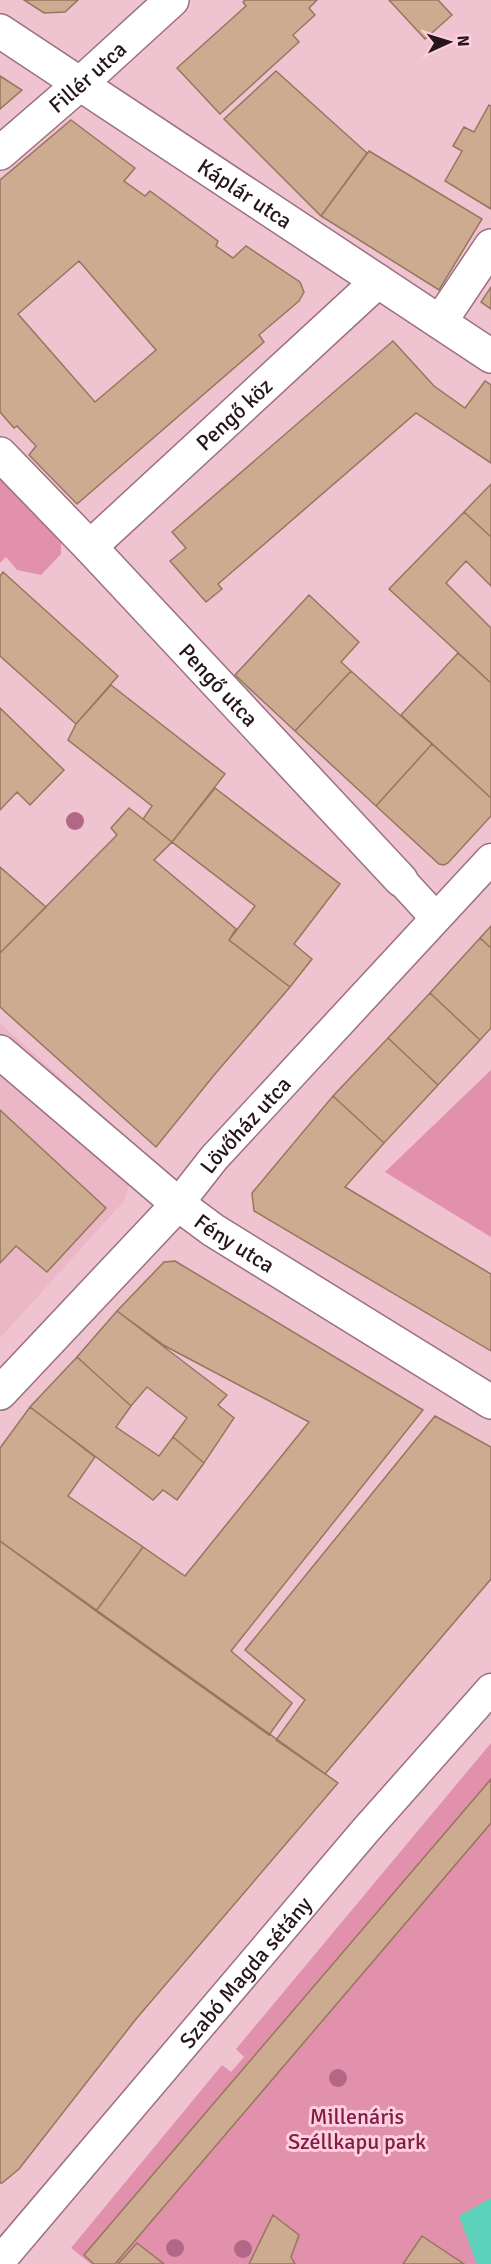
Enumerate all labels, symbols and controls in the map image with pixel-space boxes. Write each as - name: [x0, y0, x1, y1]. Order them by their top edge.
- north arrow: [419, 12, 479, 72]
- street label: Fillér utca: [43, 35, 132, 118]
- text: N: [453, 35, 473, 47]
- street label: Káplár utca: [193, 152, 297, 234]
- street label: Pengő köz: [190, 372, 278, 456]
- street label: Pengő utca: [173, 638, 264, 732]
- street label: Lövőház utca: [194, 1071, 296, 1179]
- street label: Fény utca: [189, 1208, 280, 1278]
- street label: Szabó Magda sétány: [173, 1890, 318, 2054]
- park label: Millenáris Széllkapu park: [288, 2103, 426, 2155]

